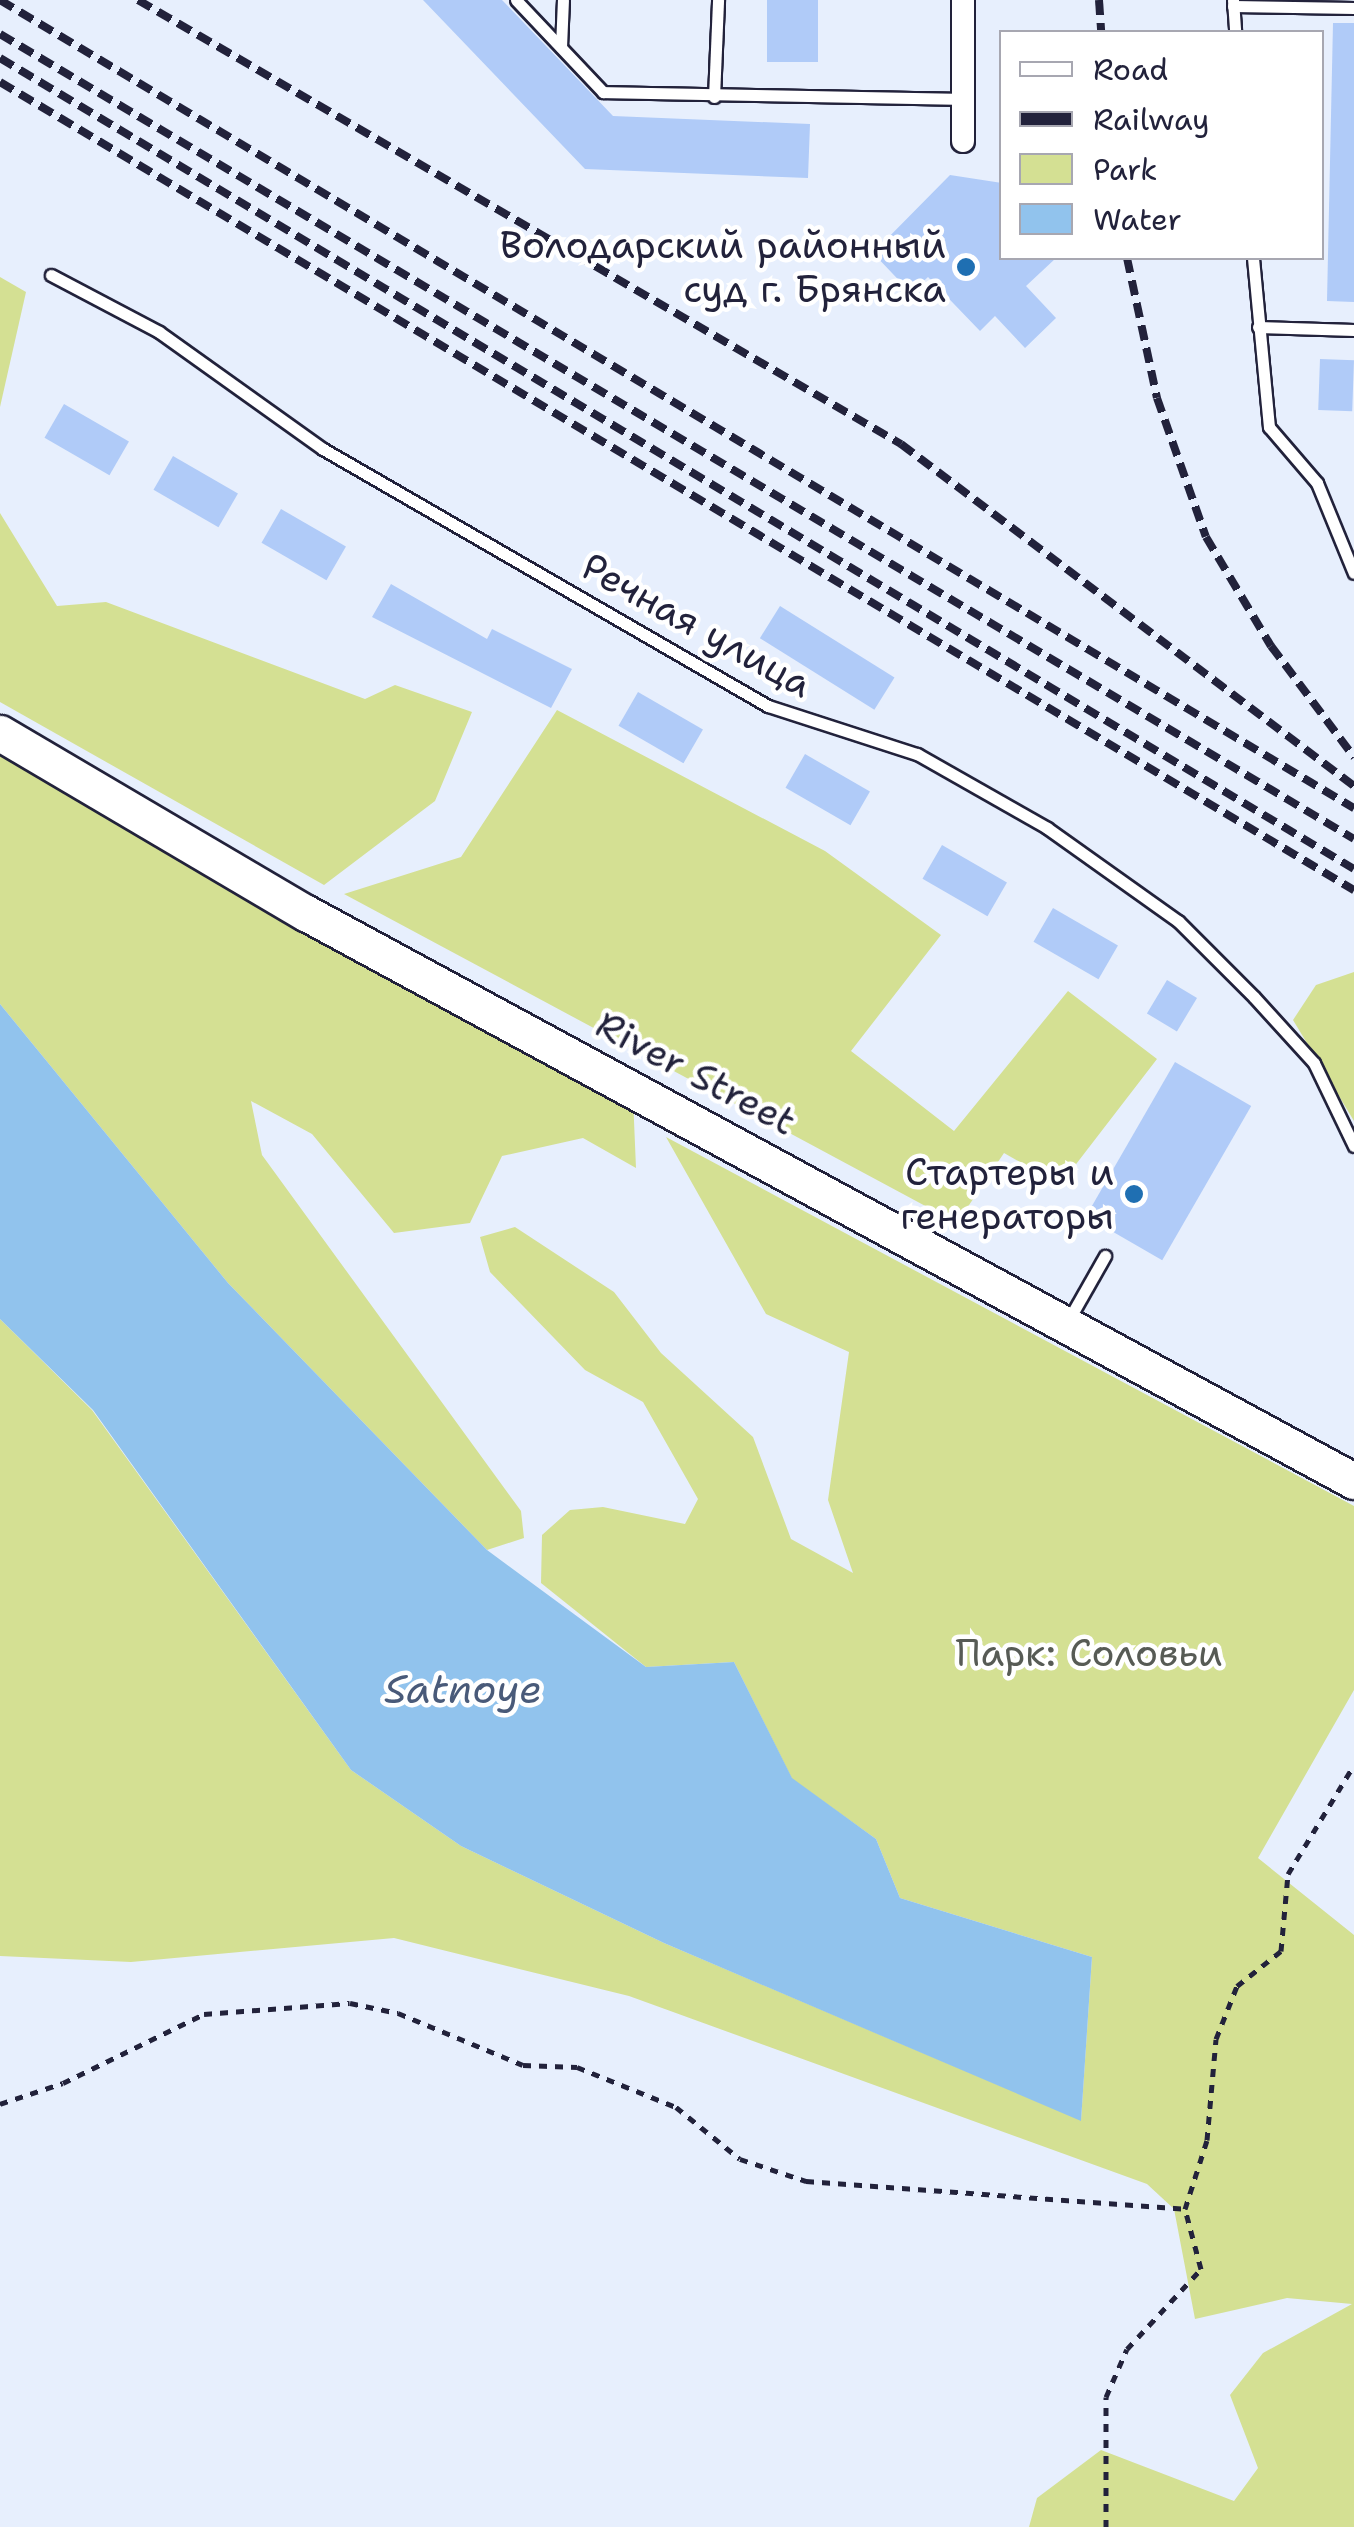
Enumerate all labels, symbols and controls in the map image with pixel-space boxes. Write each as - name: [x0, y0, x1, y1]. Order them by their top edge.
- legend: [999, 30, 1324, 260]
- text: Road: [1093, 49, 1168, 90]
- text: Railway: [1093, 99, 1209, 140]
- text: Park: [1093, 149, 1157, 190]
- text: Water: [1093, 199, 1182, 240]
- place label: Володарский районный суд г. Брянска: [500, 222, 946, 312]
- marker: Володарский районный суд г. Брянска: [955, 256, 977, 278]
- street label: Речная улица: [574, 543, 820, 707]
- street label: River Street: [588, 1001, 804, 1145]
- place label: Стартеры и генераторы: [900, 1149, 1114, 1238]
- marker: Стартеры и генераторы: [1123, 1183, 1145, 1205]
- park label: Парк: Соловьи: [955, 1630, 1223, 1676]
- water label: Satnoye: [384, 1665, 542, 1713]

